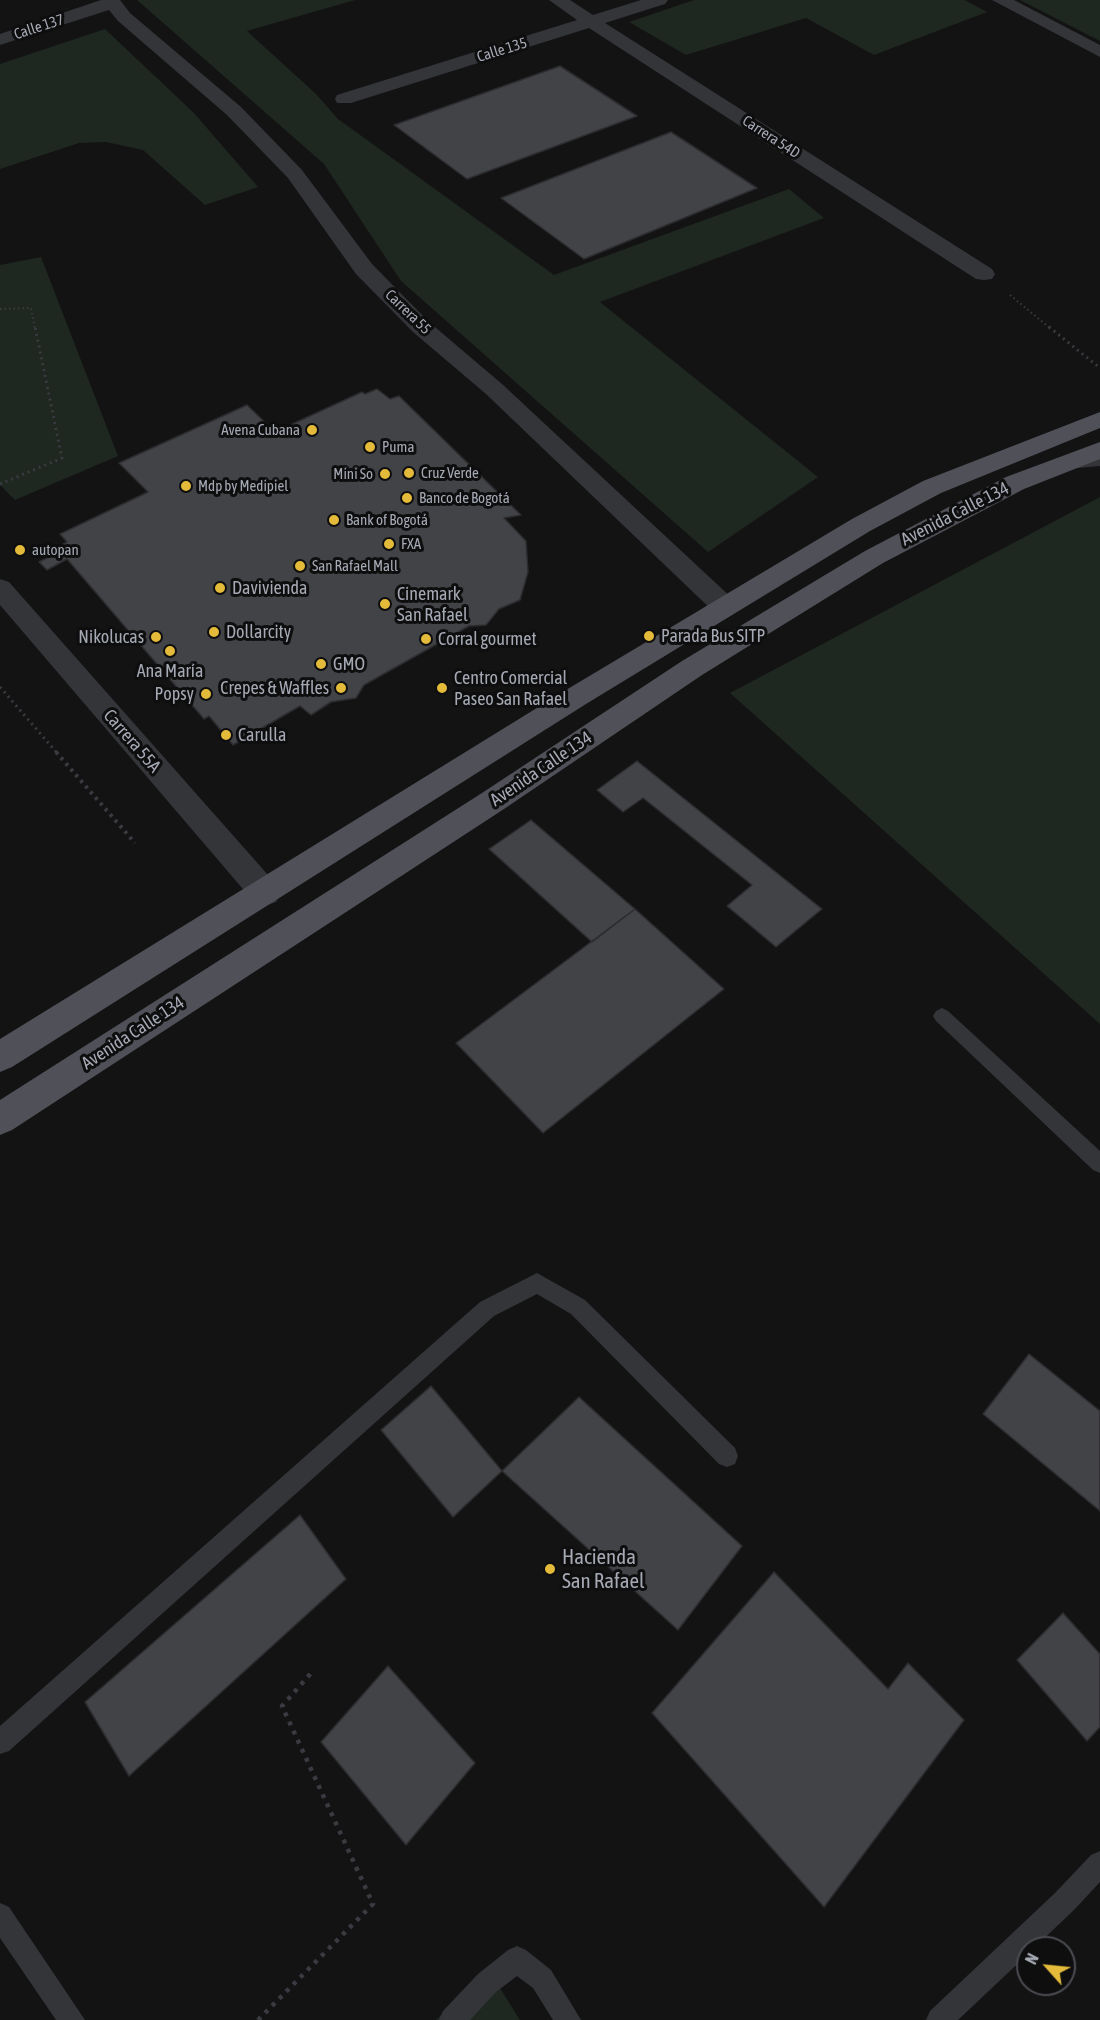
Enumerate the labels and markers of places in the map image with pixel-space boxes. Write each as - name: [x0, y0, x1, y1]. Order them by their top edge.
- place label: Avena Cubana: [221, 421, 300, 439]
- marker: Avena Cubana: [305, 423, 319, 437]
- place label: Puma: [382, 438, 414, 456]
- marker: Puma: [363, 440, 377, 454]
- place label: Cruz Verde: [421, 464, 479, 482]
- place label: Mini So: [333, 465, 373, 483]
- marker: Cruz Verde: [402, 466, 416, 480]
- marker: Mini So: [378, 467, 392, 481]
- place label: Mdp by Medipiel: [198, 477, 288, 495]
- marker: Mdp by Medipiel: [179, 479, 193, 493]
- place label: Banco de Bogotá: [419, 489, 510, 507]
- marker: Banco de Bogotá: [400, 491, 414, 505]
- place label: Bank of Bogotá: [346, 511, 428, 529]
- marker: Bank of Bogotá: [327, 513, 341, 527]
- place label: FXA: [401, 535, 421, 553]
- marker: FXA: [382, 537, 396, 551]
- place label: autopan: [32, 541, 79, 559]
- marker: autopan: [13, 543, 27, 557]
- place label: San Rafael Mall: [312, 557, 398, 575]
- marker: San Rafael Mall: [293, 559, 307, 573]
- place label: Davivienda: [232, 577, 307, 599]
- marker: Davivienda: [213, 581, 227, 595]
- place label: Cinemark San Rafael: [397, 583, 468, 626]
- marker: Cinemark San Rafael: [378, 597, 392, 611]
- place label: Dollarcity: [226, 621, 291, 643]
- marker: Dollarcity: [207, 625, 221, 639]
- place label: Parada Bus SITP: [661, 625, 765, 647]
- place label: Nikolucas: [78, 626, 144, 648]
- place label: Corral gourmet: [438, 628, 537, 650]
- marker: Parada Bus SITP: [642, 629, 656, 643]
- marker: Nikolucas: [149, 630, 163, 644]
- marker: Corral gourmet: [419, 632, 433, 646]
- marker: Ana María: [163, 644, 177, 658]
- place label: GMO: [333, 653, 365, 675]
- marker: GMO: [314, 657, 328, 671]
- place label: Ana María: [137, 660, 203, 682]
- place label: Centro Comercial Paseo San Rafael: [454, 667, 567, 710]
- place label: Crepes & Waffles: [220, 677, 329, 699]
- marker: Crepes & Waffles: [334, 681, 348, 695]
- marker: Centro Comercial Paseo San Rafael: [435, 681, 449, 695]
- place label: Popsy: [155, 683, 194, 705]
- marker: Popsy: [199, 687, 213, 701]
- place label: Carulla: [238, 724, 286, 746]
- marker: Carulla: [219, 728, 233, 742]
- place label: Hacienda San Rafael: [562, 1544, 645, 1594]
- marker: Hacienda San Rafael: [543, 1562, 557, 1576]

